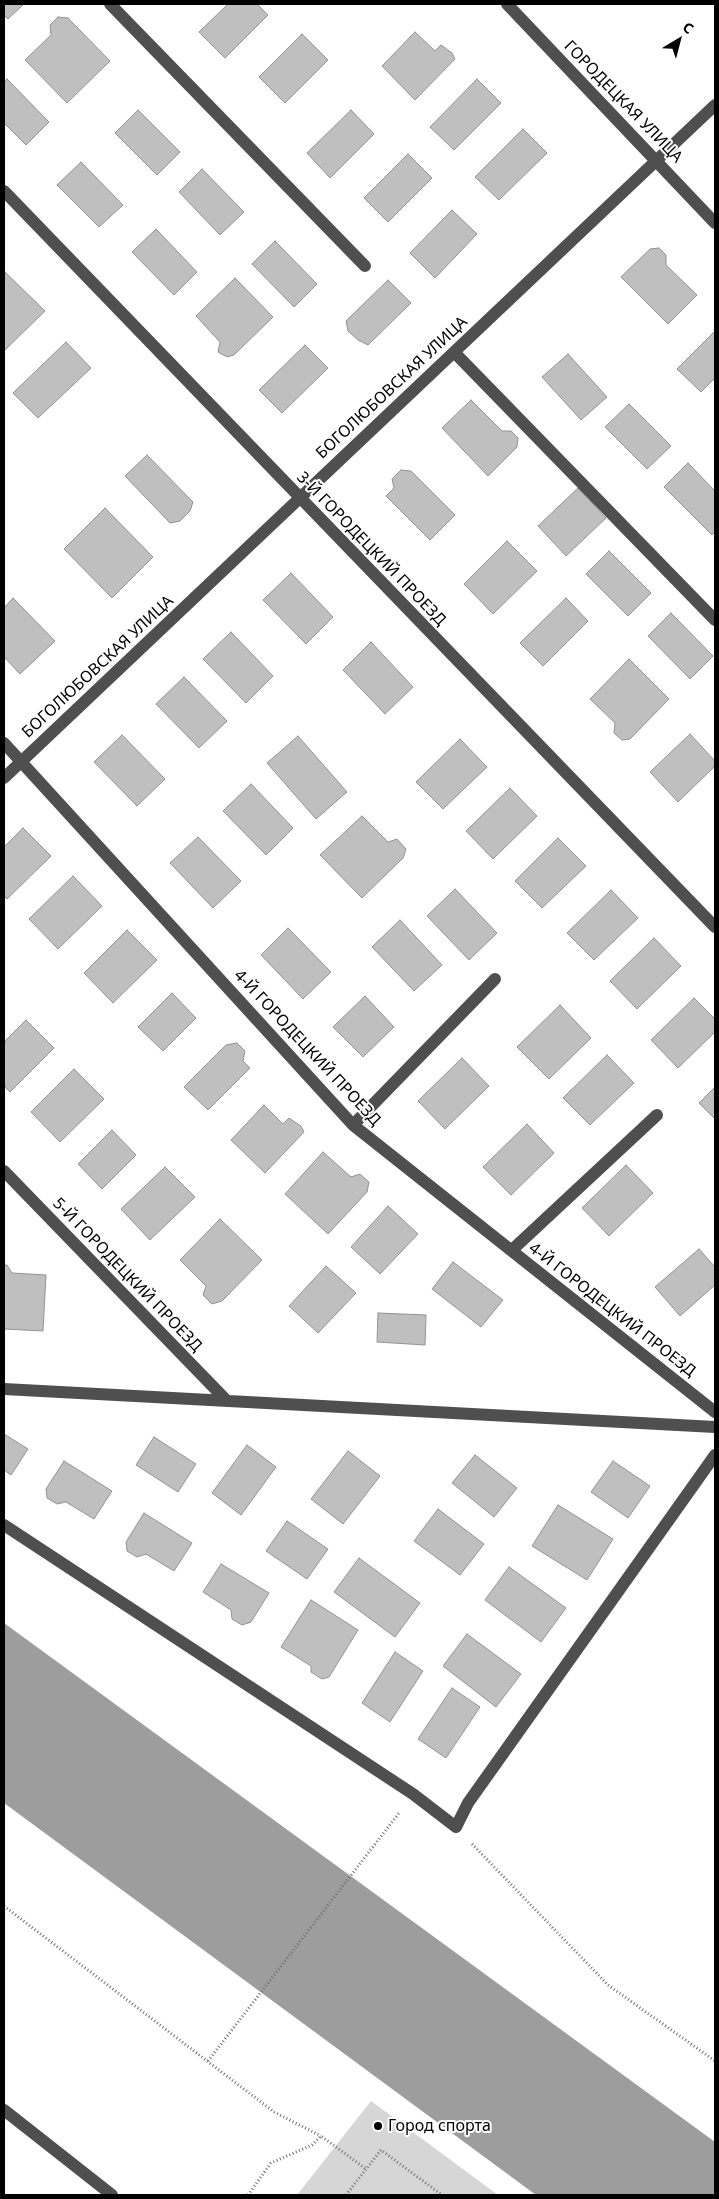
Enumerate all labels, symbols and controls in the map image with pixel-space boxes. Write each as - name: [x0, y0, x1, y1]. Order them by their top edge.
- north arrow: [654, 15, 704, 65]
- text: С: [679, 17, 698, 38]
- street label: ГОРОДЕЦКАЯ УЛИЦА: [560, 37, 686, 167]
- street label: БОГОЛЮБОВСКАЯ УЛИЦА: [312, 313, 472, 463]
- street label: 3-Й ГОРОДЕЦКИЙ ПРОЕЗД: [292, 468, 450, 630]
- street label: БОГОЛЮБОВСКАЯ УЛИЦА: [18, 592, 178, 742]
- street label: 4-Й ГОРОДЕЦКИЙ ПРОЕЗД: [230, 966, 384, 1130]
- street label: 5-Й ГОРОДЕЦКИЙ ПРОЕЗД: [48, 1194, 206, 1356]
- street label: 4-Й ГОРОДЕЦКИЙ ПРОЕЗД: [525, 1239, 699, 1381]
- place label: Город спорта: [388, 2116, 491, 2136]
- marker: Город спорта: [372, 2120, 384, 2132]

